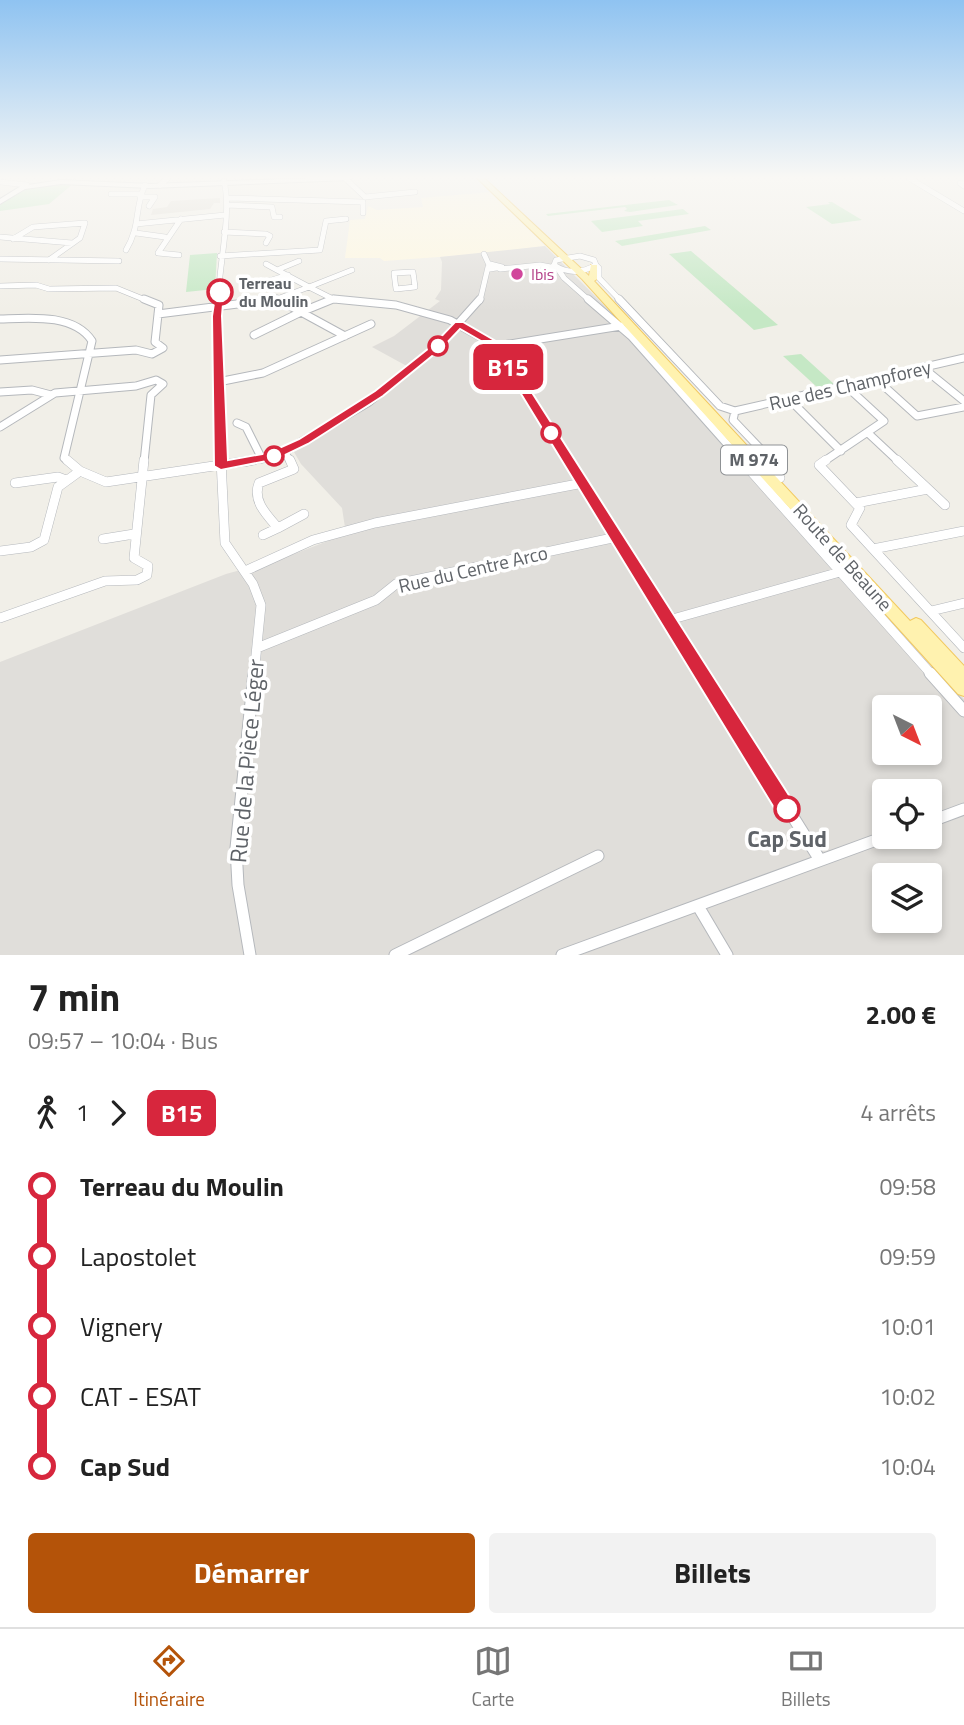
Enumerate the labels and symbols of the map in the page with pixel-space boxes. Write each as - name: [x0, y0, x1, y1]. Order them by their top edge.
- place label: Ibis: [531, 262, 554, 286]
- marker: Ibis: [509, 266, 525, 282]
- place label: Terreau du Moulin: [239, 271, 308, 313]
- marker: Terreau du Moulin: [207, 279, 233, 305]
- unlabelled marker: [428, 336, 448, 356]
- line badge: B15: [468, 344, 548, 390]
- street label: Rue des Champforey: [766, 352, 934, 417]
- unlabelled marker: [541, 423, 561, 443]
- unlabelled marker: [264, 446, 284, 466]
- road number: M 974: [721, 446, 787, 474]
- street label: Route de Beaune: [787, 496, 900, 617]
- street label: Rue du Centre Arco: [395, 537, 550, 600]
- street label: Rue de la Pièce Léger: [220, 658, 273, 864]
- north arrow: [872, 695, 942, 765]
- marker: Cap Sud: [774, 796, 800, 822]
- place label: Cap Sud: [747, 821, 827, 856]

